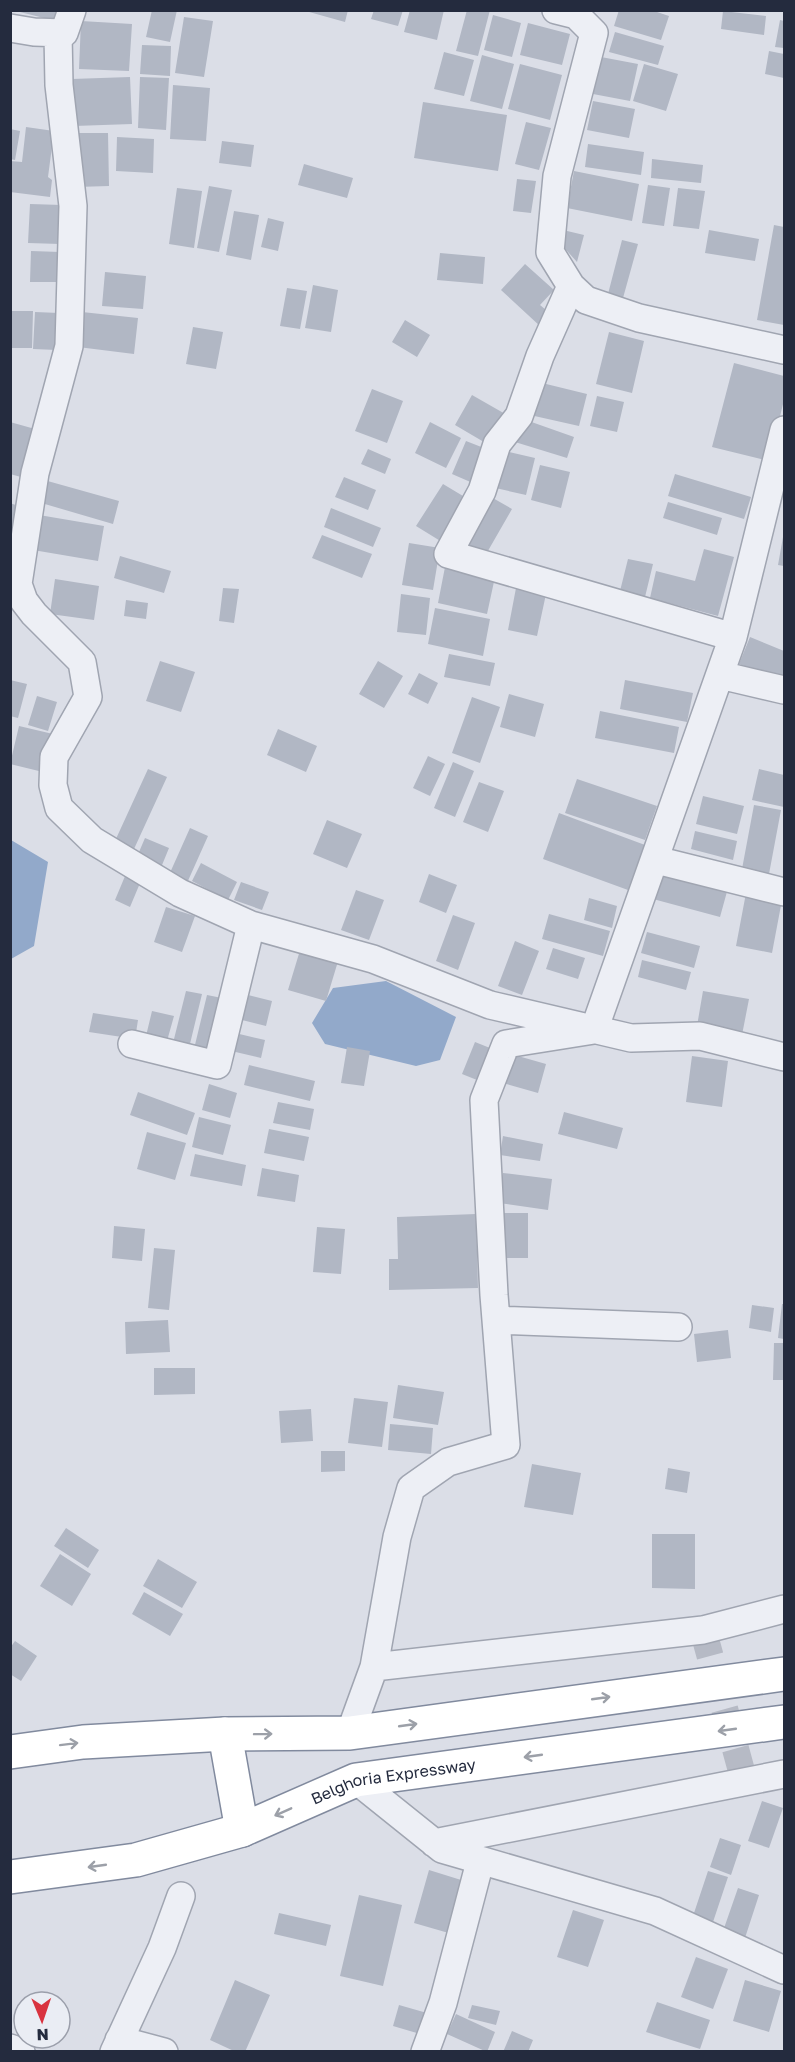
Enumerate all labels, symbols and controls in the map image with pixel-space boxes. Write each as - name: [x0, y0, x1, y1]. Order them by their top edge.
- one-way arrow: [590, 1693, 610, 1704]
- one-way arrow: [397, 1720, 417, 1731]
- one-way arrow: [717, 1725, 737, 1736]
- one-way arrow: [253, 1728, 273, 1740]
- one-way arrow: [58, 1739, 78, 1750]
- one-way arrow: [524, 1751, 544, 1762]
- street label: Belghoria Expressway: [308, 1754, 477, 1809]
- one-way arrow: [275, 1807, 293, 1818]
- one-way arrow: [87, 1860, 107, 1871]
- north arrow: [12, 1990, 72, 2050]
- text: N: [36, 2025, 49, 2045]

